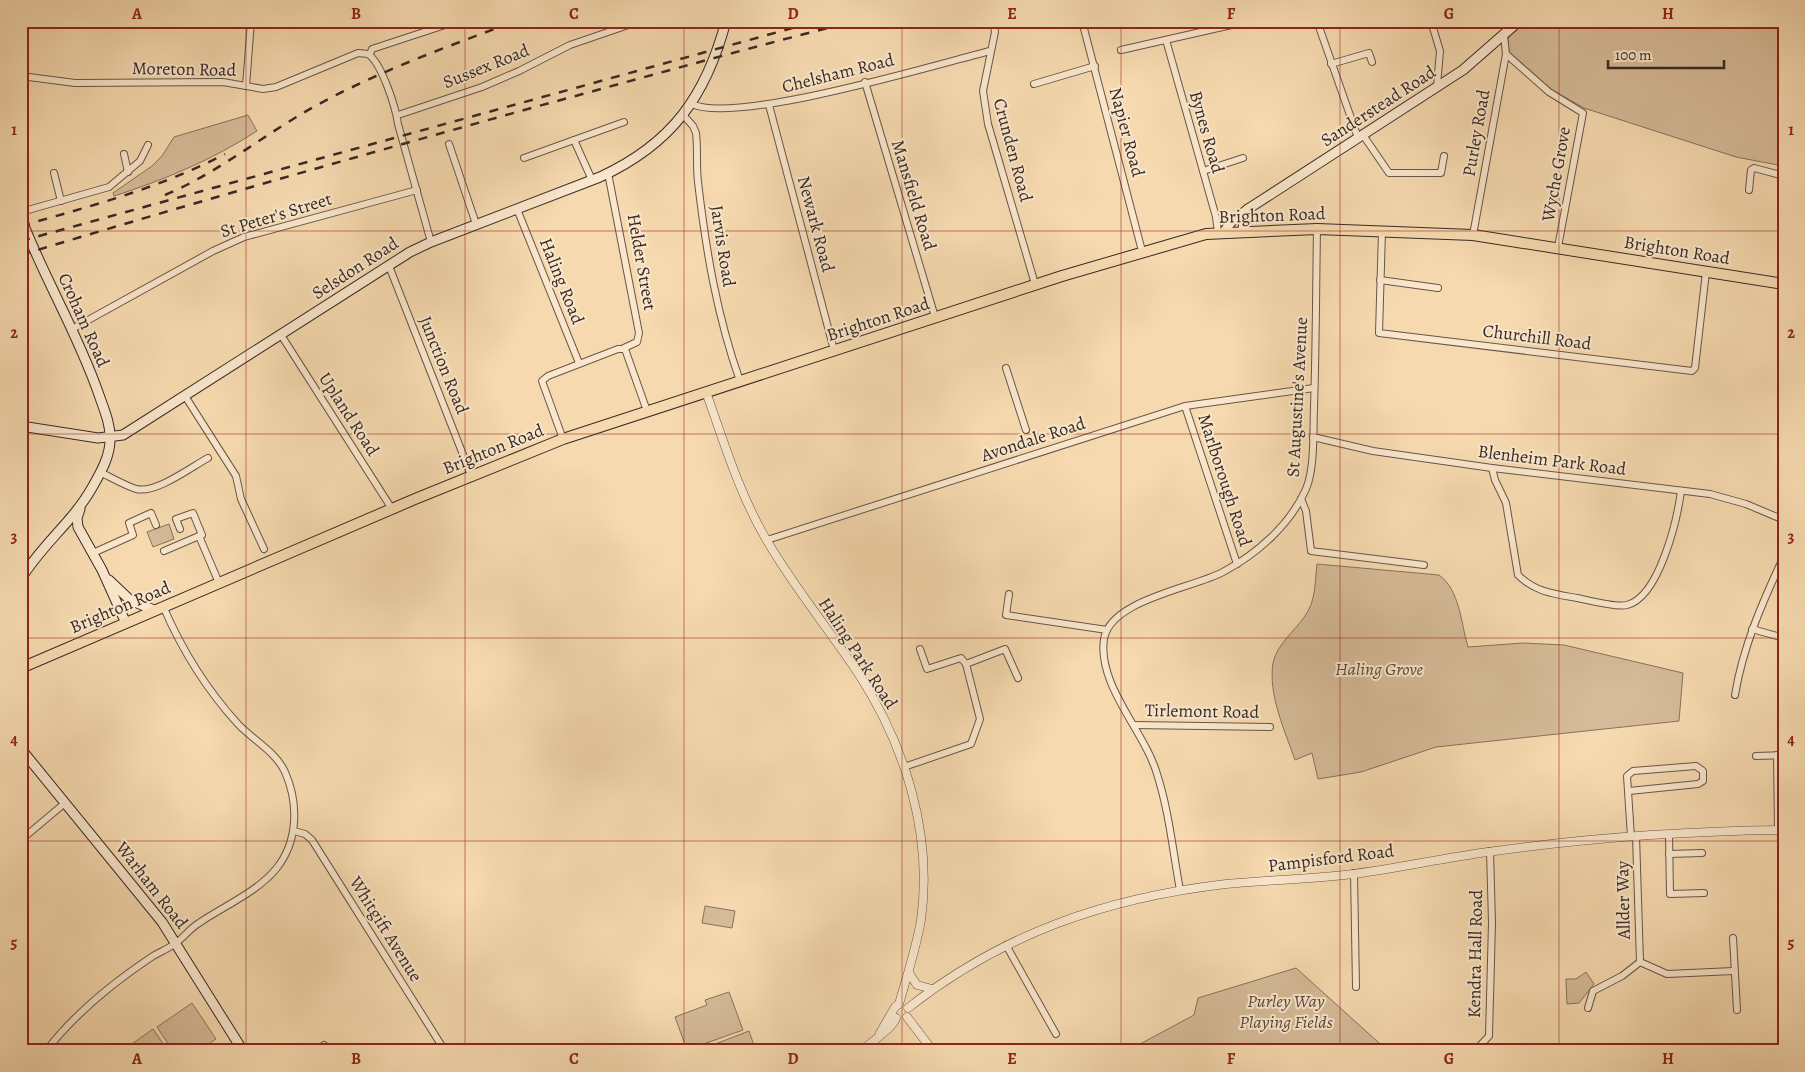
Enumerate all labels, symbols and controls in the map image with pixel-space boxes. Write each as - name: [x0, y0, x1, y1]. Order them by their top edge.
- text: A: [131, 3, 143, 25]
- text: B: [351, 3, 361, 25]
- text: C: [569, 3, 579, 25]
- text: D: [787, 3, 799, 25]
- text: E: [1007, 3, 1017, 25]
- text: F: [1227, 3, 1236, 25]
- text: G: [1444, 3, 1454, 25]
- text: H: [1662, 3, 1674, 25]
- street label: Sussex Road: [439, 38, 533, 94]
- scale bar: [1608, 38, 1724, 70]
- text: 100 m: [1615, 45, 1652, 65]
- street label: Chelsham Road: [780, 47, 897, 99]
- street label: Moreton Road: [132, 56, 237, 82]
- street label: Sanderstead Road: [1316, 60, 1440, 152]
- street label: Napier Road: [1104, 85, 1151, 180]
- street label: Purley Road: [1457, 87, 1496, 178]
- street label: Bynes Road: [1184, 88, 1230, 176]
- street label: Crunden Road: [988, 96, 1038, 205]
- text: 1: [11, 119, 17, 141]
- text: 1: [1788, 119, 1794, 141]
- street label: Wyche Grove: [1536, 125, 1576, 224]
- street label: Mansfield Road: [886, 137, 942, 253]
- street label: Newark Road: [792, 173, 840, 275]
- street label: St Peter's Street: [217, 187, 335, 243]
- street label: Brighton Road: [1218, 201, 1326, 229]
- street label: Jarvis Road: [705, 203, 741, 289]
- street label: Helder Street: [622, 212, 662, 312]
- street label: Brighton Road: [1622, 230, 1732, 270]
- street label: Selsdon Road: [307, 231, 403, 305]
- street label: Haling Road: [534, 234, 590, 328]
- street label: Croham Road: [53, 269, 116, 371]
- street label: Brighton Road: [823, 291, 933, 347]
- street label: Junction Road: [413, 313, 475, 418]
- street label: St Augustine's Avenue: [1281, 316, 1313, 478]
- street label: Churchill Road: [1481, 318, 1593, 356]
- text: 2: [10, 322, 18, 344]
- text: 2: [1787, 322, 1795, 344]
- street label: Upland Road: [313, 368, 385, 461]
- street label: Avondale Road: [977, 411, 1088, 467]
- street label: Marlborough Road: [1192, 411, 1258, 550]
- street label: Brighton Road: [439, 418, 547, 480]
- street label: Blenheim Park Road: [1476, 439, 1628, 481]
- text: 3: [11, 526, 18, 548]
- text: 3: [1788, 526, 1795, 548]
- street label: Brighton Road: [66, 575, 174, 639]
- street label: Haling Park Road: [813, 593, 903, 714]
- park label: Haling Grove: [1335, 657, 1424, 681]
- street label: Tirlemont Road: [1145, 698, 1260, 724]
- text: 4: [10, 729, 18, 751]
- text: 4: [1787, 729, 1795, 751]
- street label: Warham Road: [110, 836, 194, 934]
- street label: Pampisford Road: [1267, 838, 1396, 878]
- street label: Allder Way: [1610, 860, 1636, 940]
- street label: Whitgift Avenue: [343, 871, 428, 986]
- street label: Kendra Hall Road: [1462, 889, 1488, 1018]
- text: 5: [11, 932, 18, 954]
- text: 5: [1788, 932, 1795, 954]
- park label: Purley Way Playing Fields: [1239, 989, 1333, 1034]
- text: A: [131, 1048, 143, 1070]
- text: B: [351, 1048, 361, 1070]
- text: C: [569, 1048, 579, 1070]
- text: D: [787, 1048, 799, 1070]
- text: E: [1007, 1048, 1017, 1070]
- text: F: [1227, 1048, 1236, 1070]
- text: G: [1444, 1048, 1454, 1070]
- text: H: [1662, 1048, 1674, 1070]

